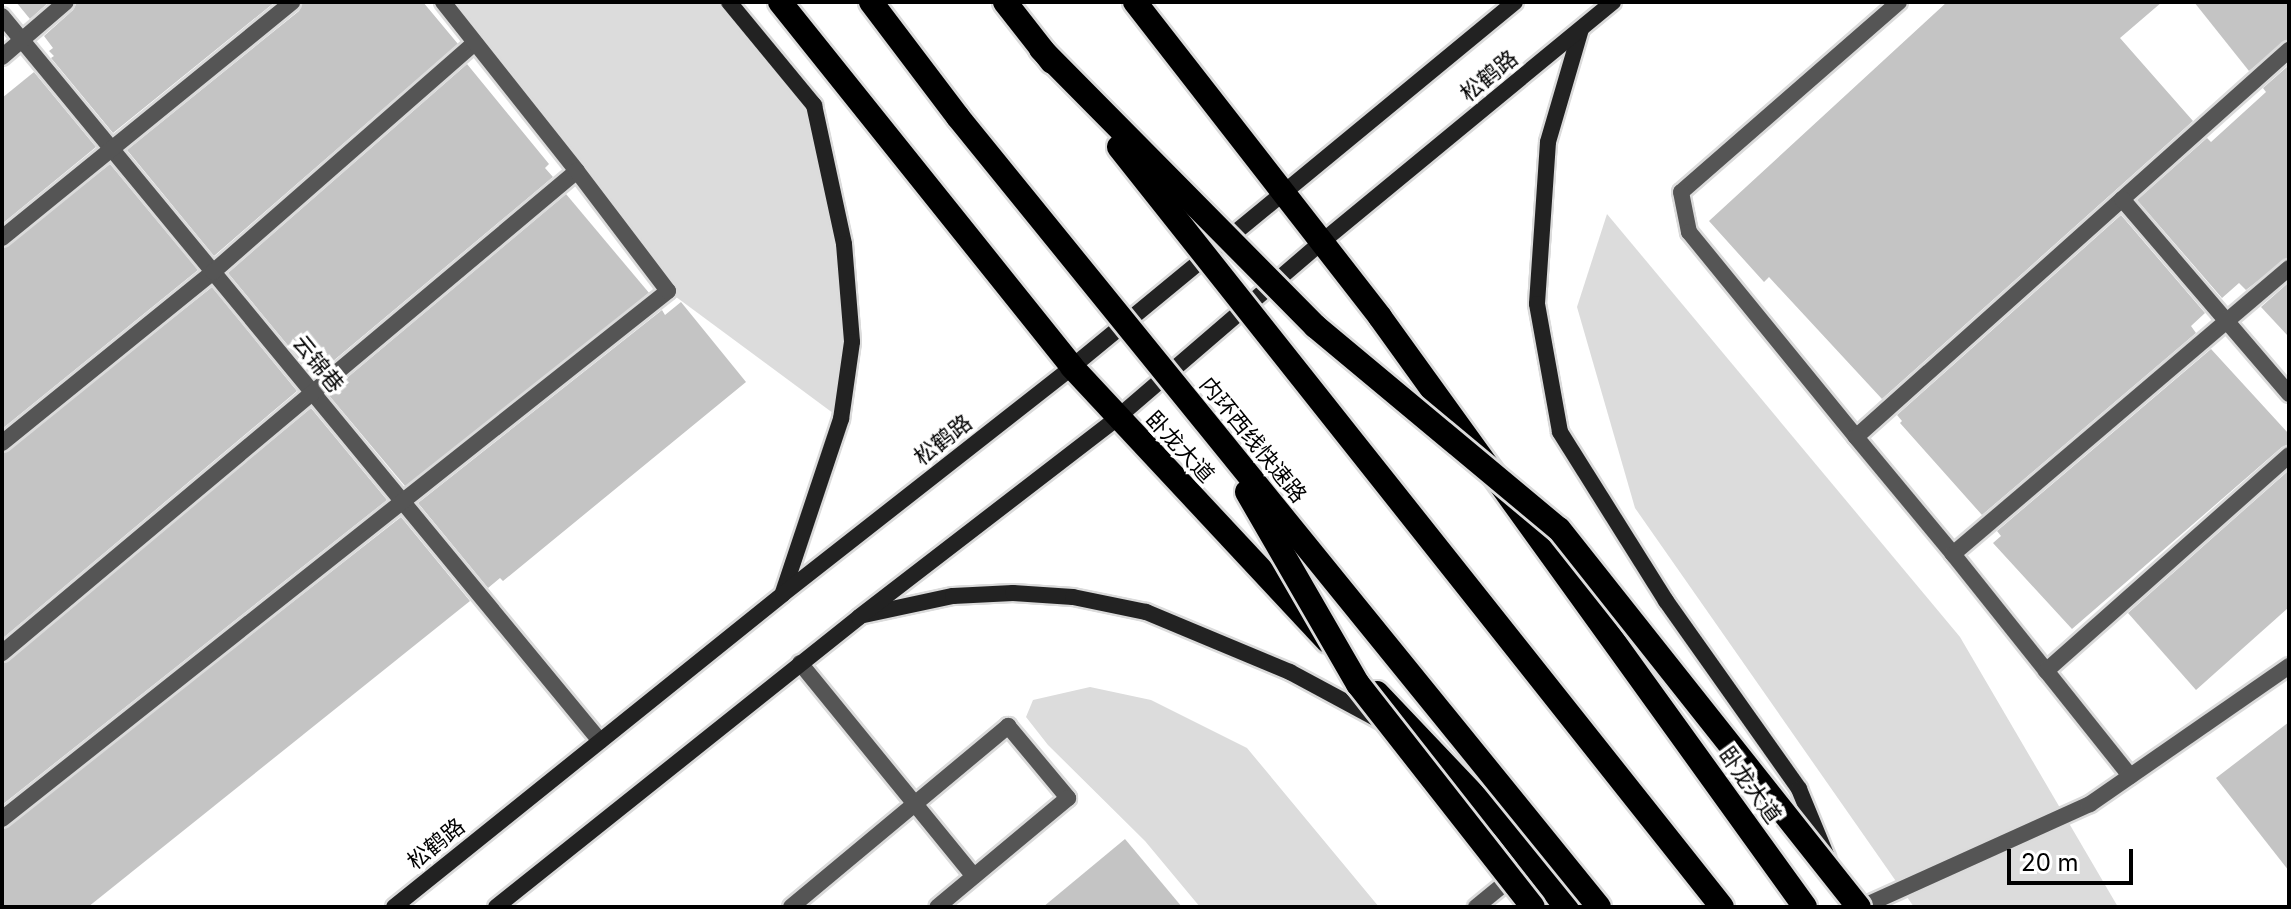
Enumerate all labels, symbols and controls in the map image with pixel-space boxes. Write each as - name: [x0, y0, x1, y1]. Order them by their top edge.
- street label: 松鹤路: [1455, 45, 1523, 107]
- street label: 云锦巷: [287, 330, 349, 398]
- street label: 内环西线快速路: [1194, 372, 1312, 508]
- street label: 卧龙大道: [1140, 406, 1220, 488]
- street label: 松鹤路: [909, 409, 977, 471]
- street label: 卧龙大道: [1713, 742, 1787, 828]
- street label: 松鹤路: [402, 813, 470, 875]
- scale bar: [2011, 833, 2137, 883]
- text: 20 m: [2021, 848, 2079, 877]

